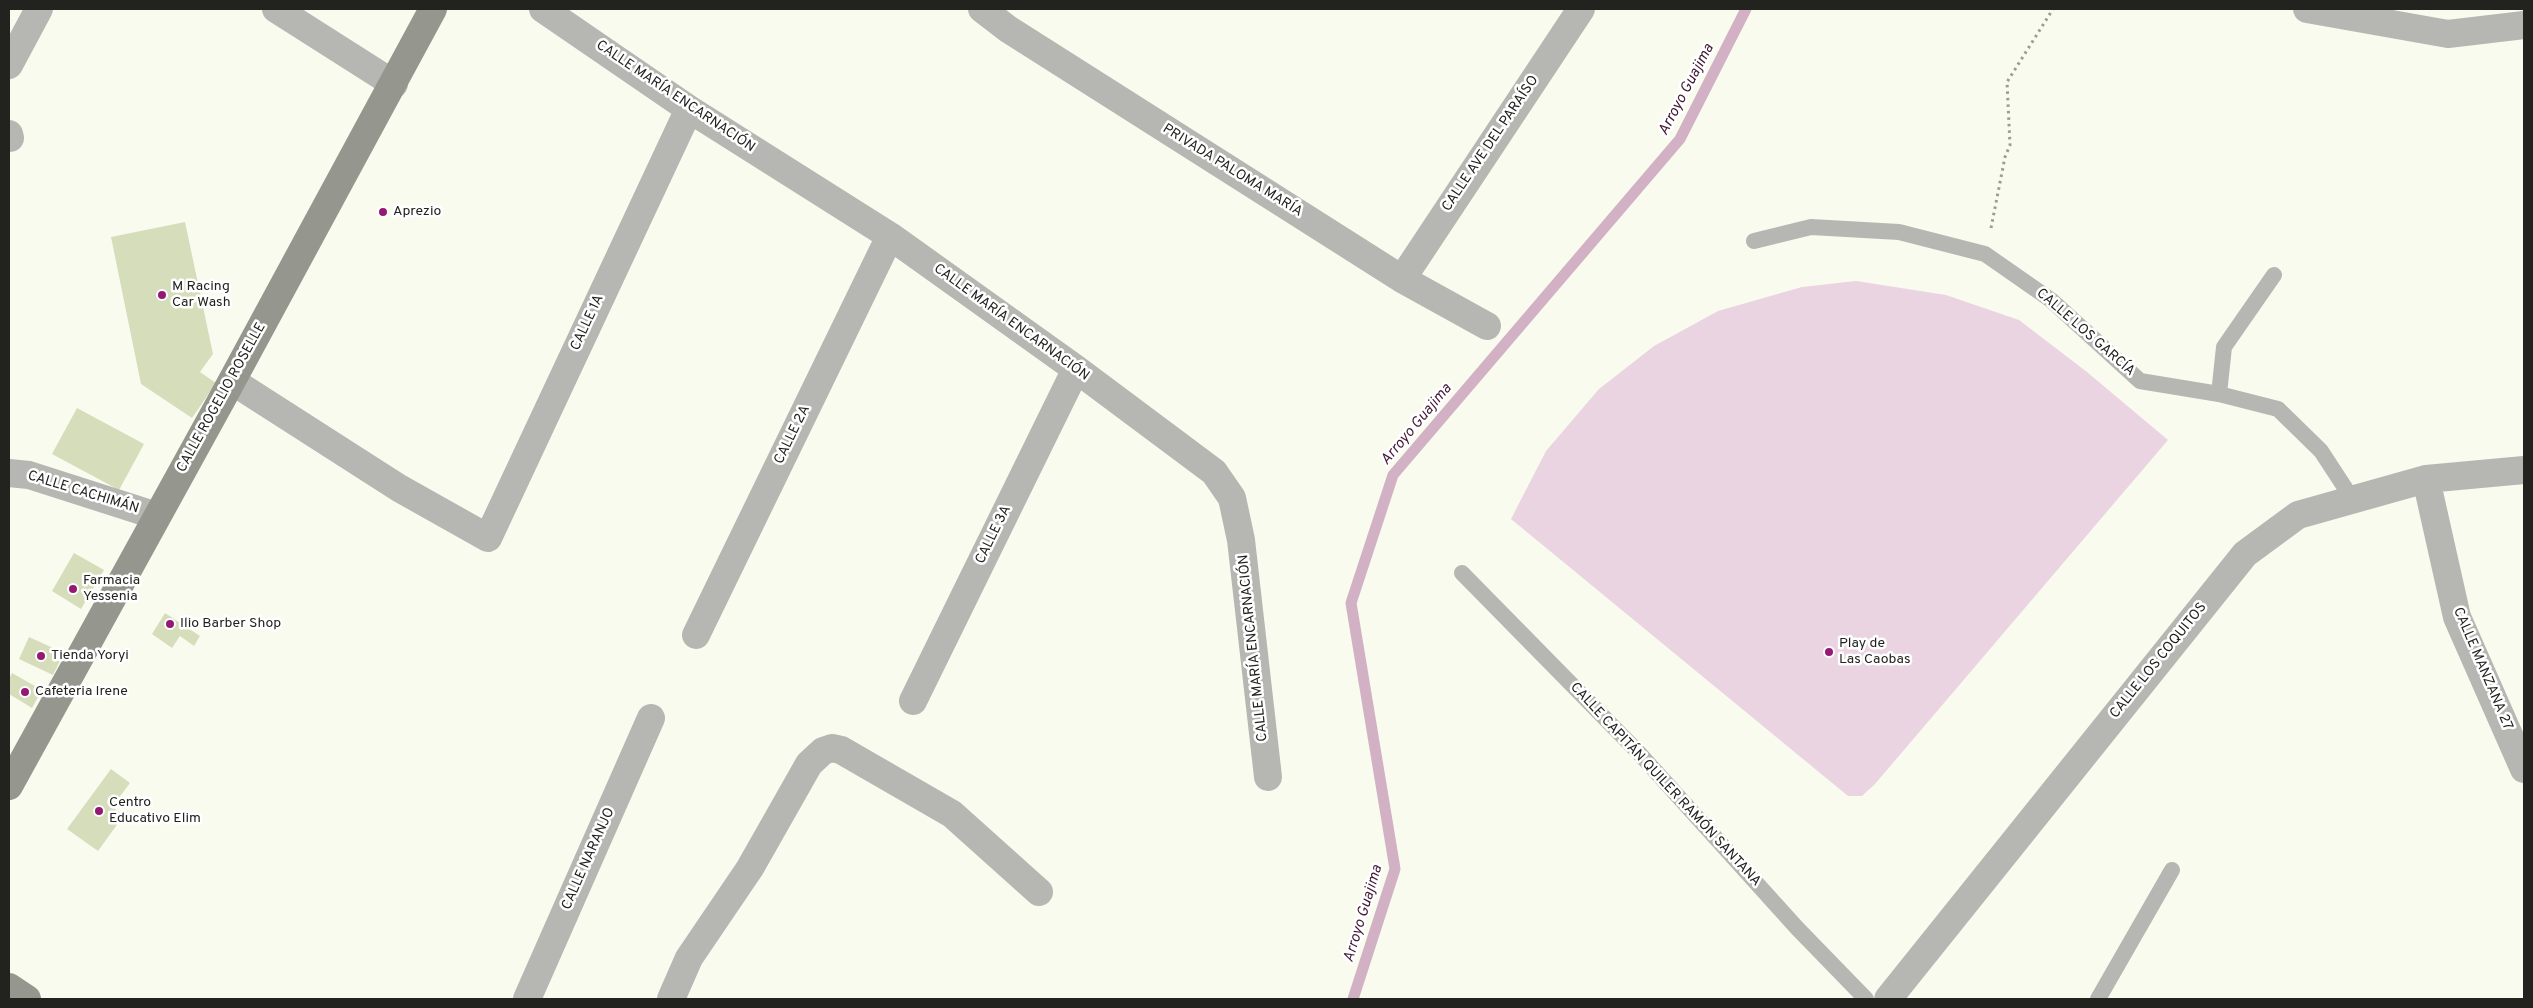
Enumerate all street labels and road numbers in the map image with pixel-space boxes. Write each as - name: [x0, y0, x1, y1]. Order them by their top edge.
- street label: CALLE MARÍA ENCARNACIÓN: [592, 37, 758, 157]
- street label: CALLE AVE DEL PARAÍSO: [1439, 73, 1543, 215]
- street label: PRIVADA PALOMA MARÍA: [1159, 121, 1305, 221]
- street label: CALLE MARÍA ENCARNACIÓN: [930, 261, 1092, 385]
- street label: CALLE LOS GARCÍA: [2032, 286, 2138, 380]
- street label: CALLE 1A: [568, 292, 608, 354]
- street label: CALLE ROGELIO ROSELLE: [174, 320, 270, 476]
- street label: CALLE 2A: [772, 403, 814, 467]
- street label: CALLE CACHIMÁN: [25, 468, 141, 518]
- street label: CALLE 3A: [973, 503, 1015, 567]
- street label: CALLE MARÍA ENCARNACIÓN: [1236, 553, 1272, 743]
- street label: CALLE LOS COQUITOS: [2107, 600, 2211, 722]
- street label: CALLE MANZANA 27: [2449, 605, 2515, 733]
- street label: CALLE CAPITÁN QUILER RAMÓN SANTANA: [1566, 680, 1764, 890]
- street label: CALLE NARANJO: [559, 805, 619, 913]

